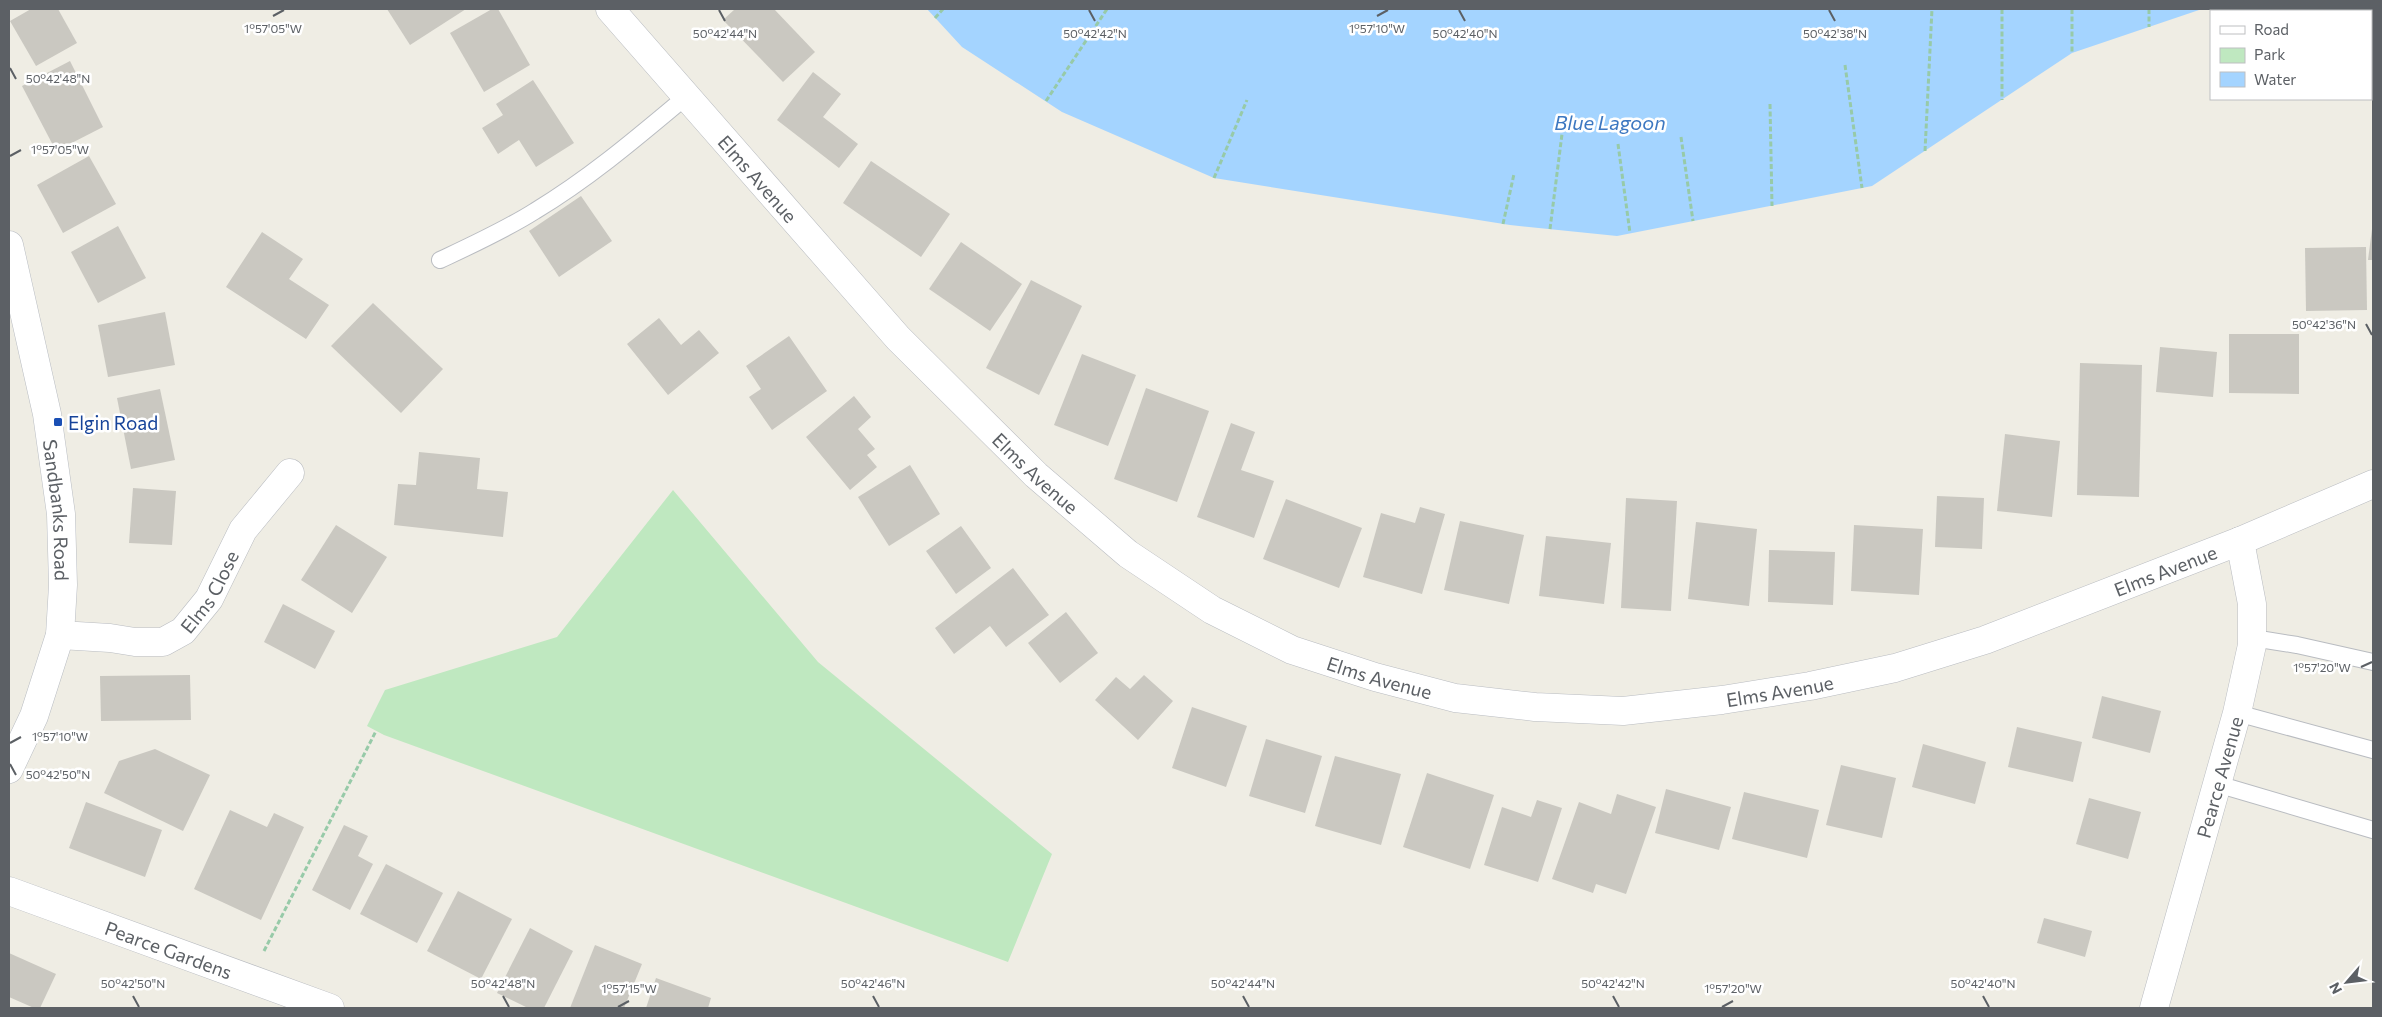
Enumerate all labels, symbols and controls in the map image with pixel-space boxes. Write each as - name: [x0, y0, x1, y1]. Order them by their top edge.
- legend: [2210, 10, 2372, 100]
- text: Road: [2254, 20, 2289, 38]
- text: 1°57'05"W: [244, 21, 302, 35]
- text: 1°57'10"W: [1349, 21, 1405, 35]
- text: 50°42'44"N: [693, 26, 757, 40]
- text: 50°42'42"N: [1063, 26, 1127, 40]
- text: 50°42'40"N: [1433, 26, 1498, 40]
- text: 50°42'38"N: [1803, 26, 1867, 40]
- text: Park: [2254, 45, 2285, 63]
- text: Water: [2254, 70, 2296, 88]
- text: 50°42'48"N: [26, 71, 90, 85]
- water label: Blue Lagoon: [1554, 110, 1666, 134]
- street label: Elms Avenue: [714, 130, 803, 227]
- text: 1°57'05"W: [31, 142, 89, 156]
- text: 50°42'36"N: [2292, 317, 2356, 331]
- place label: Elgin Road: [68, 411, 158, 434]
- marker: Elgin Road: [52, 416, 64, 428]
- street label: Elms Avenue: [988, 427, 1083, 518]
- street label: Sandbanks Road: [39, 438, 74, 581]
- street label: Elms Avenue: [2110, 540, 2220, 600]
- street label: Elms Close: [175, 546, 243, 637]
- street label: Elms Avenue: [1324, 651, 1435, 703]
- text: 1°57'20"W: [2293, 660, 2351, 674]
- street label: Elms Avenue: [1724, 670, 1835, 711]
- street label: Pearce Avenue: [2191, 714, 2247, 840]
- text: 1°57'10"W: [32, 729, 88, 743]
- text: 50°42'50"N: [26, 767, 90, 781]
- street label: Pearce Gardens: [102, 916, 235, 983]
- north arrow: [2322, 957, 2372, 1007]
- text: 50°42'50"N: [101, 976, 165, 990]
- text: 50°42'48"N: [471, 976, 535, 990]
- text: 50°42'46"N: [841, 976, 905, 990]
- text: 50°42'44"N: [1211, 976, 1275, 990]
- text: 50°42'42"N: [1581, 976, 1645, 990]
- text: 50°42'40"N: [1951, 976, 2016, 990]
- text: N: [2325, 980, 2345, 997]
- text: 1°57'15"W: [601, 981, 657, 995]
- text: 1°57'20"W: [1704, 981, 1762, 995]

